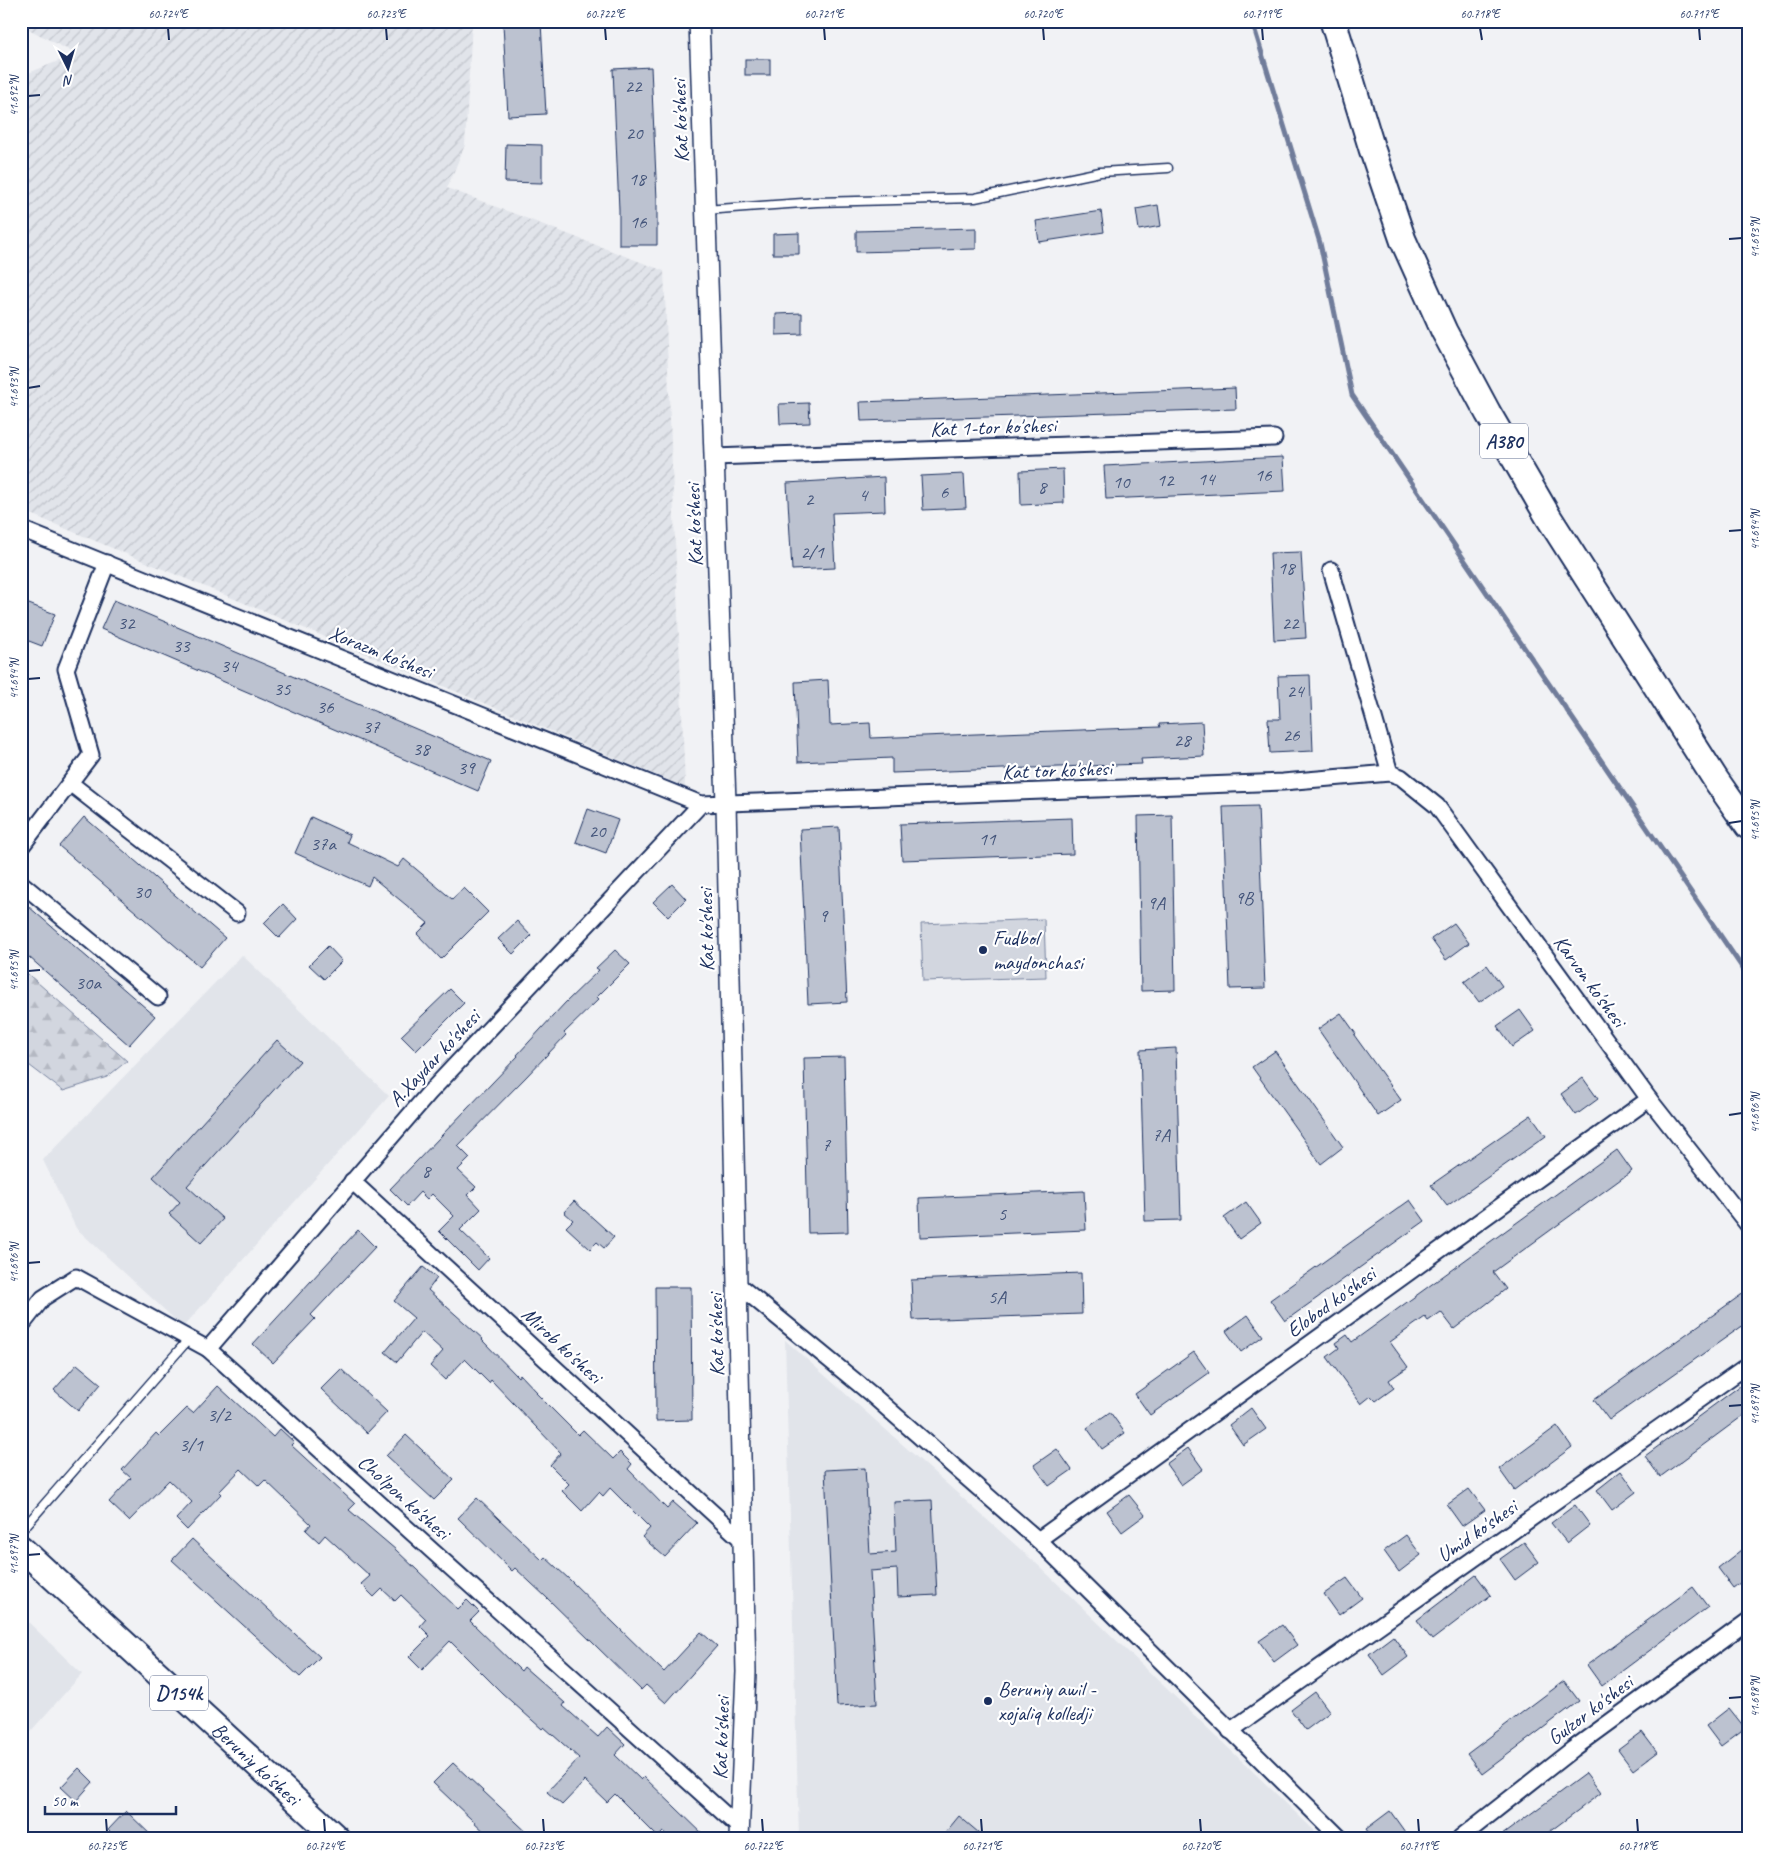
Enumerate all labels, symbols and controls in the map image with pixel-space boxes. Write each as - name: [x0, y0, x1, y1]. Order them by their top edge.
- text: 60.724°E: [148, 6, 189, 22]
- text: 60.723°E: [366, 6, 407, 22]
- text: 60.722°E: [585, 6, 626, 22]
- text: 60.721°E: [804, 6, 845, 22]
- text: 60.720°E: [1023, 6, 1064, 22]
- text: 60.719°E: [1242, 6, 1283, 22]
- text: 60.718°E: [1460, 6, 1501, 22]
- text: 60.717°E: [1679, 6, 1720, 22]
- north arrow: [42, 42, 92, 92]
- text: N: [62, 72, 74, 90]
- text: 41.692°N: [6, 74, 22, 116]
- house number: 22: [624, 74, 643, 98]
- street label: Kat ko'shesi: [665, 76, 694, 163]
- house number: 20: [625, 121, 644, 145]
- house number: 18: [628, 167, 648, 191]
- house number: 16: [629, 210, 648, 234]
- text: 41.693°N: [1747, 216, 1763, 258]
- text: 41.693°N: [6, 366, 22, 408]
- street label: Kat 1-tor ko'shesi: [929, 412, 1060, 442]
- road number: A380: [1480, 424, 1528, 458]
- house number: 16: [1254, 463, 1273, 487]
- house number: 14: [1197, 467, 1217, 491]
- house number: 12: [1156, 468, 1175, 492]
- house number: 10: [1112, 470, 1131, 494]
- house number: 8: [1038, 475, 1049, 499]
- street label: Kat ko'shesi: [679, 480, 708, 567]
- house number: 6: [940, 480, 950, 504]
- house number: 4: [859, 483, 870, 507]
- house number: 2: [805, 487, 815, 511]
- text: 41.694°N: [1747, 508, 1763, 550]
- house number: 2/1: [800, 540, 825, 564]
- house number: 18: [1277, 556, 1297, 580]
- house number: 32: [117, 611, 136, 635]
- house number: 22: [1281, 611, 1300, 635]
- street label: Xorazm ko'shesi: [325, 619, 440, 686]
- house number: 33: [172, 634, 191, 658]
- house number: 34: [220, 654, 240, 678]
- text: 41.694°N: [6, 657, 22, 699]
- house number: 35: [273, 677, 292, 701]
- house number: 24: [1286, 679, 1306, 703]
- house number: 36: [316, 695, 335, 719]
- house number: 37: [362, 715, 381, 739]
- house number: 26: [1282, 723, 1301, 747]
- house number: 28: [1173, 728, 1193, 752]
- house number: 38: [412, 737, 432, 761]
- street label: Kat tor ko'shesi: [1002, 755, 1115, 785]
- house number: 39: [457, 756, 476, 780]
- text: 41.695°N: [1747, 799, 1763, 841]
- house number: 20: [588, 819, 607, 843]
- house number: 11: [978, 827, 997, 851]
- house number: 37a: [310, 832, 337, 856]
- house number: 30: [133, 880, 152, 904]
- street label: Kat ko'shesi: [692, 885, 720, 972]
- house number: 9B: [1235, 886, 1254, 910]
- house number: 9A: [1147, 891, 1167, 915]
- house number: 9: [819, 904, 829, 928]
- place label: Fudbol maydonchasi: [993, 925, 1086, 975]
- street label: Karvon ko'shesi: [1548, 930, 1634, 1035]
- marker: Fudbol maydonchasi: [977, 944, 989, 956]
- text: 41.695°N: [6, 949, 22, 991]
- house number: 30a: [75, 971, 102, 995]
- street label: A.Xaydar ko'shesi: [383, 1002, 488, 1112]
- text: 41.696°N: [1747, 1091, 1763, 1133]
- house number: 7A: [1152, 1123, 1172, 1147]
- house number: 7: [822, 1133, 832, 1157]
- house number: 8: [422, 1159, 433, 1183]
- house number: 5: [998, 1202, 1008, 1226]
- text: 41.696°N: [6, 1241, 22, 1283]
- street label: Elobod ko'shesi: [1281, 1259, 1383, 1343]
- house number: 5A: [988, 1285, 1008, 1309]
- street label: Kat ko'shesi: [702, 1290, 730, 1377]
- street label: Mirob ko'shesi: [516, 1301, 610, 1391]
- text: 41.697°N: [1747, 1383, 1763, 1425]
- house number: 3/2: [207, 1403, 232, 1427]
- house number: 3/1: [179, 1433, 204, 1457]
- street label: Cho'lpon ko'shesi: [353, 1449, 458, 1547]
- street label: Umid ko'shesi: [1432, 1492, 1525, 1568]
- text: 41.697°N: [6, 1533, 22, 1575]
- street label: Gulzor ko'shesi: [1542, 1668, 1640, 1751]
- text: 41.698°N: [1747, 1675, 1763, 1717]
- road number: D154k: [150, 1676, 208, 1710]
- place label: Beruniy awil - xojaliq kolledji: [998, 1676, 1097, 1726]
- street label: Kat ko'shesi: [707, 1693, 736, 1780]
- marker: Beruniy awil - xojaliq kolledji: [982, 1695, 994, 1707]
- street label: Beruniy ko'shesi: [206, 1717, 308, 1813]
- scale bar: [45, 1784, 176, 1816]
- text: 50 m: [52, 1792, 79, 1811]
- text: 60.725°E: [87, 1838, 128, 1854]
- text: 60.724°E: [305, 1838, 346, 1854]
- text: 60.723°E: [524, 1838, 565, 1854]
- text: 60.722°E: [743, 1838, 784, 1854]
- text: 60.721°E: [962, 1838, 1003, 1854]
- text: 60.720°E: [1181, 1838, 1222, 1854]
- text: 60.719°E: [1399, 1838, 1440, 1854]
- text: 60.718°E: [1618, 1838, 1659, 1854]

